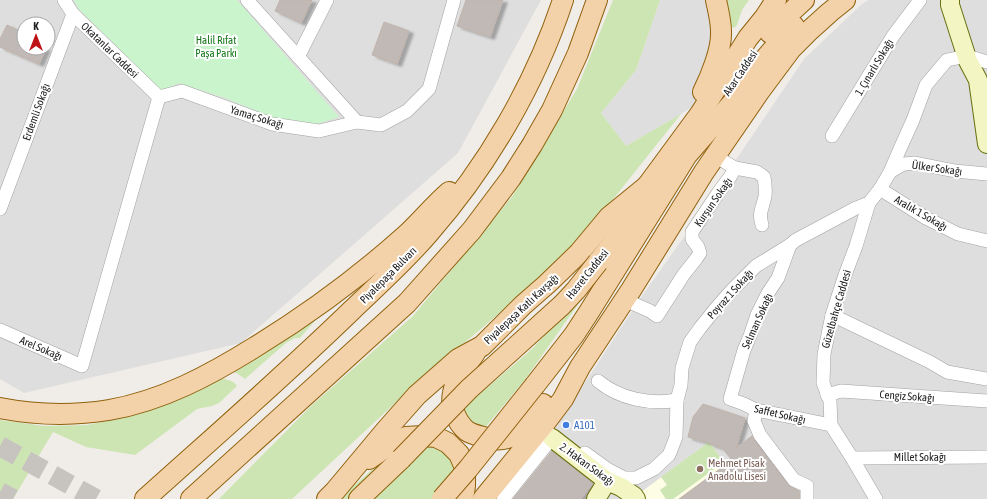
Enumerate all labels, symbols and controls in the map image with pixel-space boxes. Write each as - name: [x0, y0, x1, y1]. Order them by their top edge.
- north arrow: [16, 16, 56, 56]
- text: K: [33, 20, 39, 32]
- street label: Okatanlar Caddesi: [79, 20, 141, 80]
- park label: Halil Rıfat Paşa Parkı: [195, 34, 237, 59]
- street label: 1. Çınarlı Sokağı: [852, 37, 896, 97]
- street label: Akar Caddesi: [720, 48, 760, 98]
- street label: Erdemli Sokağı: [20, 82, 52, 142]
- street label: Yamaç Sokağı: [229, 103, 285, 131]
- street label: Ülker Sokağı: [911, 159, 963, 177]
- street label: Kurşun Sokağı: [692, 175, 734, 229]
- street label: Aralık 1 Sokağı: [892, 193, 950, 233]
- street label: Piyalepaşa Bulvarı: [357, 244, 419, 306]
- street label: Hasret Caddesi: [563, 247, 611, 301]
- street label: Poyraz 1 Sokağı: [705, 267, 755, 321]
- street label: Güzelbahçe Caddesi: [819, 268, 853, 350]
- street label: Piyalepaşa Katlı Kavşağı: [481, 271, 561, 347]
- street label: Selman Sokağı: [739, 291, 775, 351]
- street label: Arel Sokağı: [18, 334, 64, 362]
- street label: Cengiz Sokağı: [879, 388, 935, 404]
- street label: Saffet Sokağı: [753, 402, 807, 426]
- place label: A101: [574, 419, 595, 431]
- marker: A101: [561, 420, 571, 430]
- street label: 2. Hakan Sokağı: [558, 440, 616, 488]
- street label: Millet Sokağı: [894, 451, 946, 463]
- place label: Mehmet Pisak Anadolu Lisesi: [708, 457, 766, 482]
- marker: Mehmet Pisak Anadolu Lisesi: [695, 464, 705, 474]

